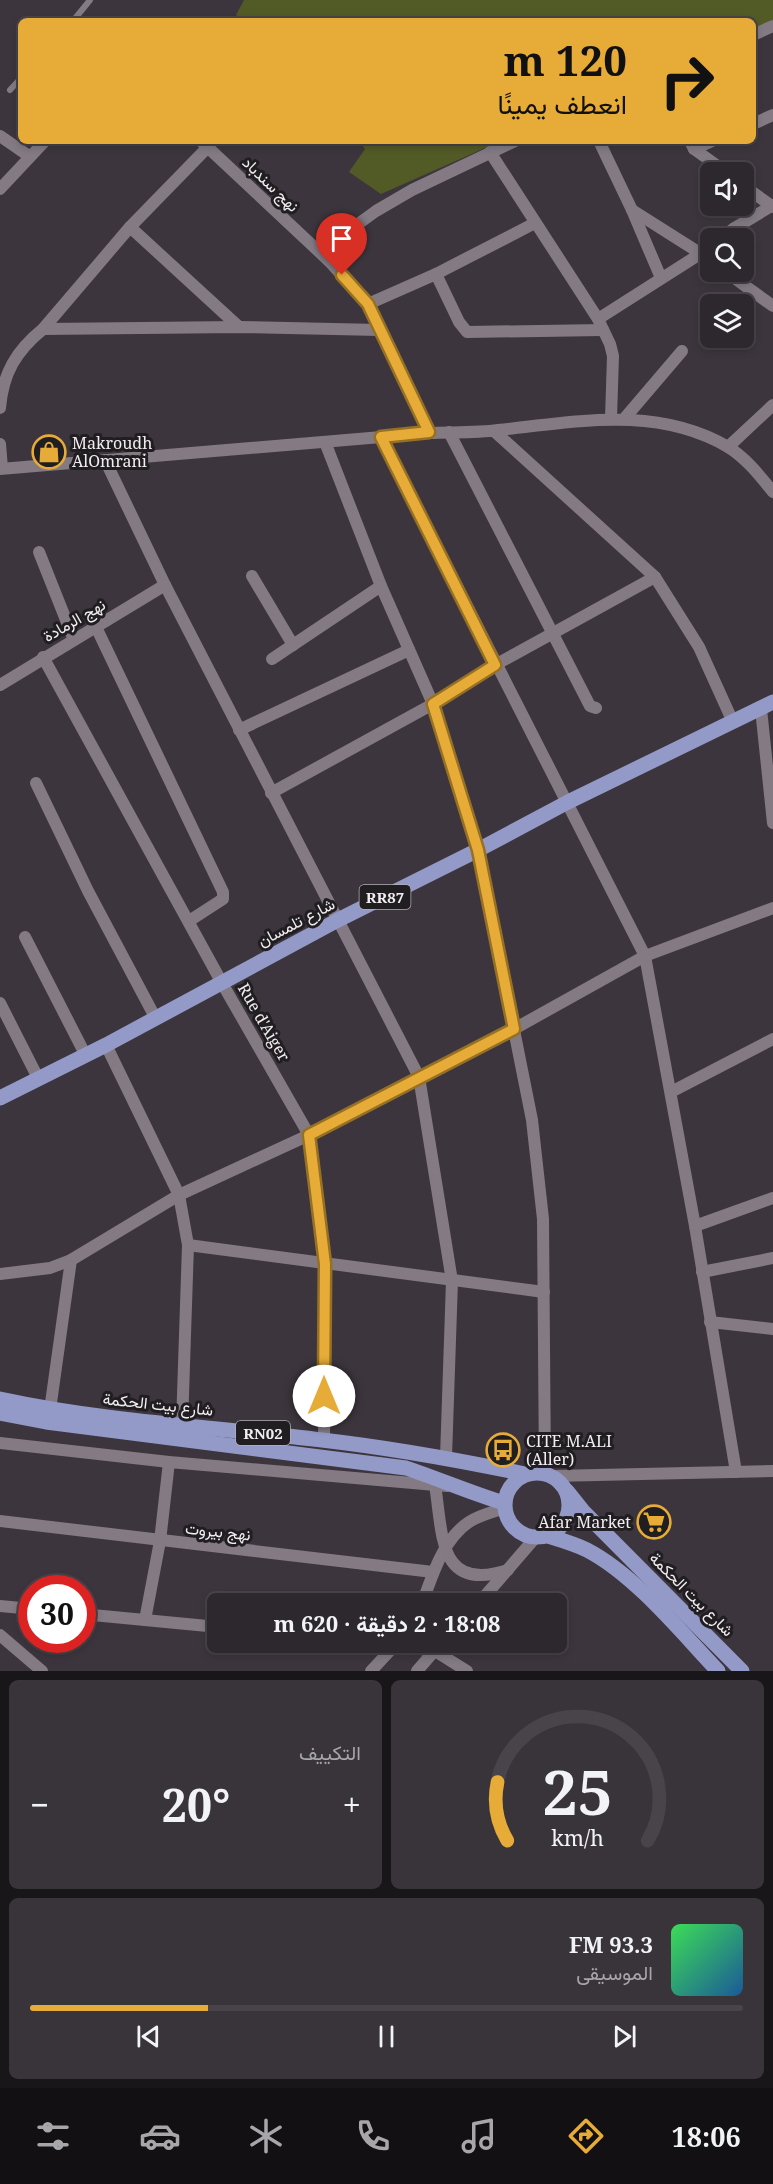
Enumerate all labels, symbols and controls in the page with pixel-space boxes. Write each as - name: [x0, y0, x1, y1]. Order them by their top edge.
- text: 120 m: [503, 31, 627, 88]
- icon: right: [648, 42, 726, 120]
- text: انعطف يمينًا: [497, 85, 627, 122]
- street label: نهج سندباد: [237, 152, 304, 217]
- map controls: [700, 162, 754, 348]
- button: sound: [700, 162, 754, 216]
- pin: [316, 213, 367, 275]
- icon: arrive: [325, 222, 358, 255]
- button: search: [700, 228, 754, 282]
- button: layers: [700, 294, 754, 348]
- place label: Makroudh AlOmrani: [72, 432, 152, 472]
- shop icon: Makroudh AlOmrani: [31, 434, 67, 470]
- street label: نهج الرمادة: [39, 593, 110, 648]
- road number: RR87: [360, 885, 410, 909]
- street label: شارع تلمسان: [254, 892, 339, 952]
- street label: Rue d'Aiger: [233, 979, 295, 1065]
- position arrow: [292, 1364, 356, 1428]
- street label: شارع بيت الحكمة: [102, 1387, 214, 1422]
- road number: RN02: [236, 1421, 290, 1445]
- place label: CITE M.ALI (Aller): [526, 1430, 612, 1470]
- bus stop icon: CITE M.ALI (Aller): [485, 1432, 521, 1468]
- supermarket icon: Afar Market: [636, 1504, 672, 1540]
- place label: Afar Market: [538, 1511, 631, 1533]
- street label: نهج بيروت: [184, 1517, 252, 1546]
- street label: شارع بيت الحكمة: [644, 1547, 739, 1642]
- speed limit sign: 30: [18, 1575, 96, 1653]
- text: 18:08 · 2 دقيقة · 620 m: [273, 1608, 501, 1638]
- text: التكييف: [299, 1739, 361, 1766]
- text: 25: [542, 1748, 613, 1833]
- text: 20°: [161, 1774, 230, 1835]
- text: −: [30, 1782, 49, 1827]
- text: +: [343, 1782, 361, 1827]
- text: km/h: [551, 1824, 604, 1853]
- text: 93.3 FM: [569, 1929, 653, 1959]
- text: الموسيقى: [576, 1959, 653, 1986]
- icon: previous: [132, 2020, 165, 2053]
- icon: pause: [370, 2020, 403, 2053]
- icon: next: [608, 2020, 641, 2053]
- icon: filters: [32, 2115, 74, 2157]
- icon: car: [139, 2115, 181, 2157]
- icon: climate: [245, 2115, 287, 2157]
- icon: phone: [352, 2115, 394, 2157]
- icon: music: [458, 2115, 500, 2157]
- icon: directions: [565, 2115, 607, 2157]
- text: 18:06: [672, 2118, 741, 2155]

